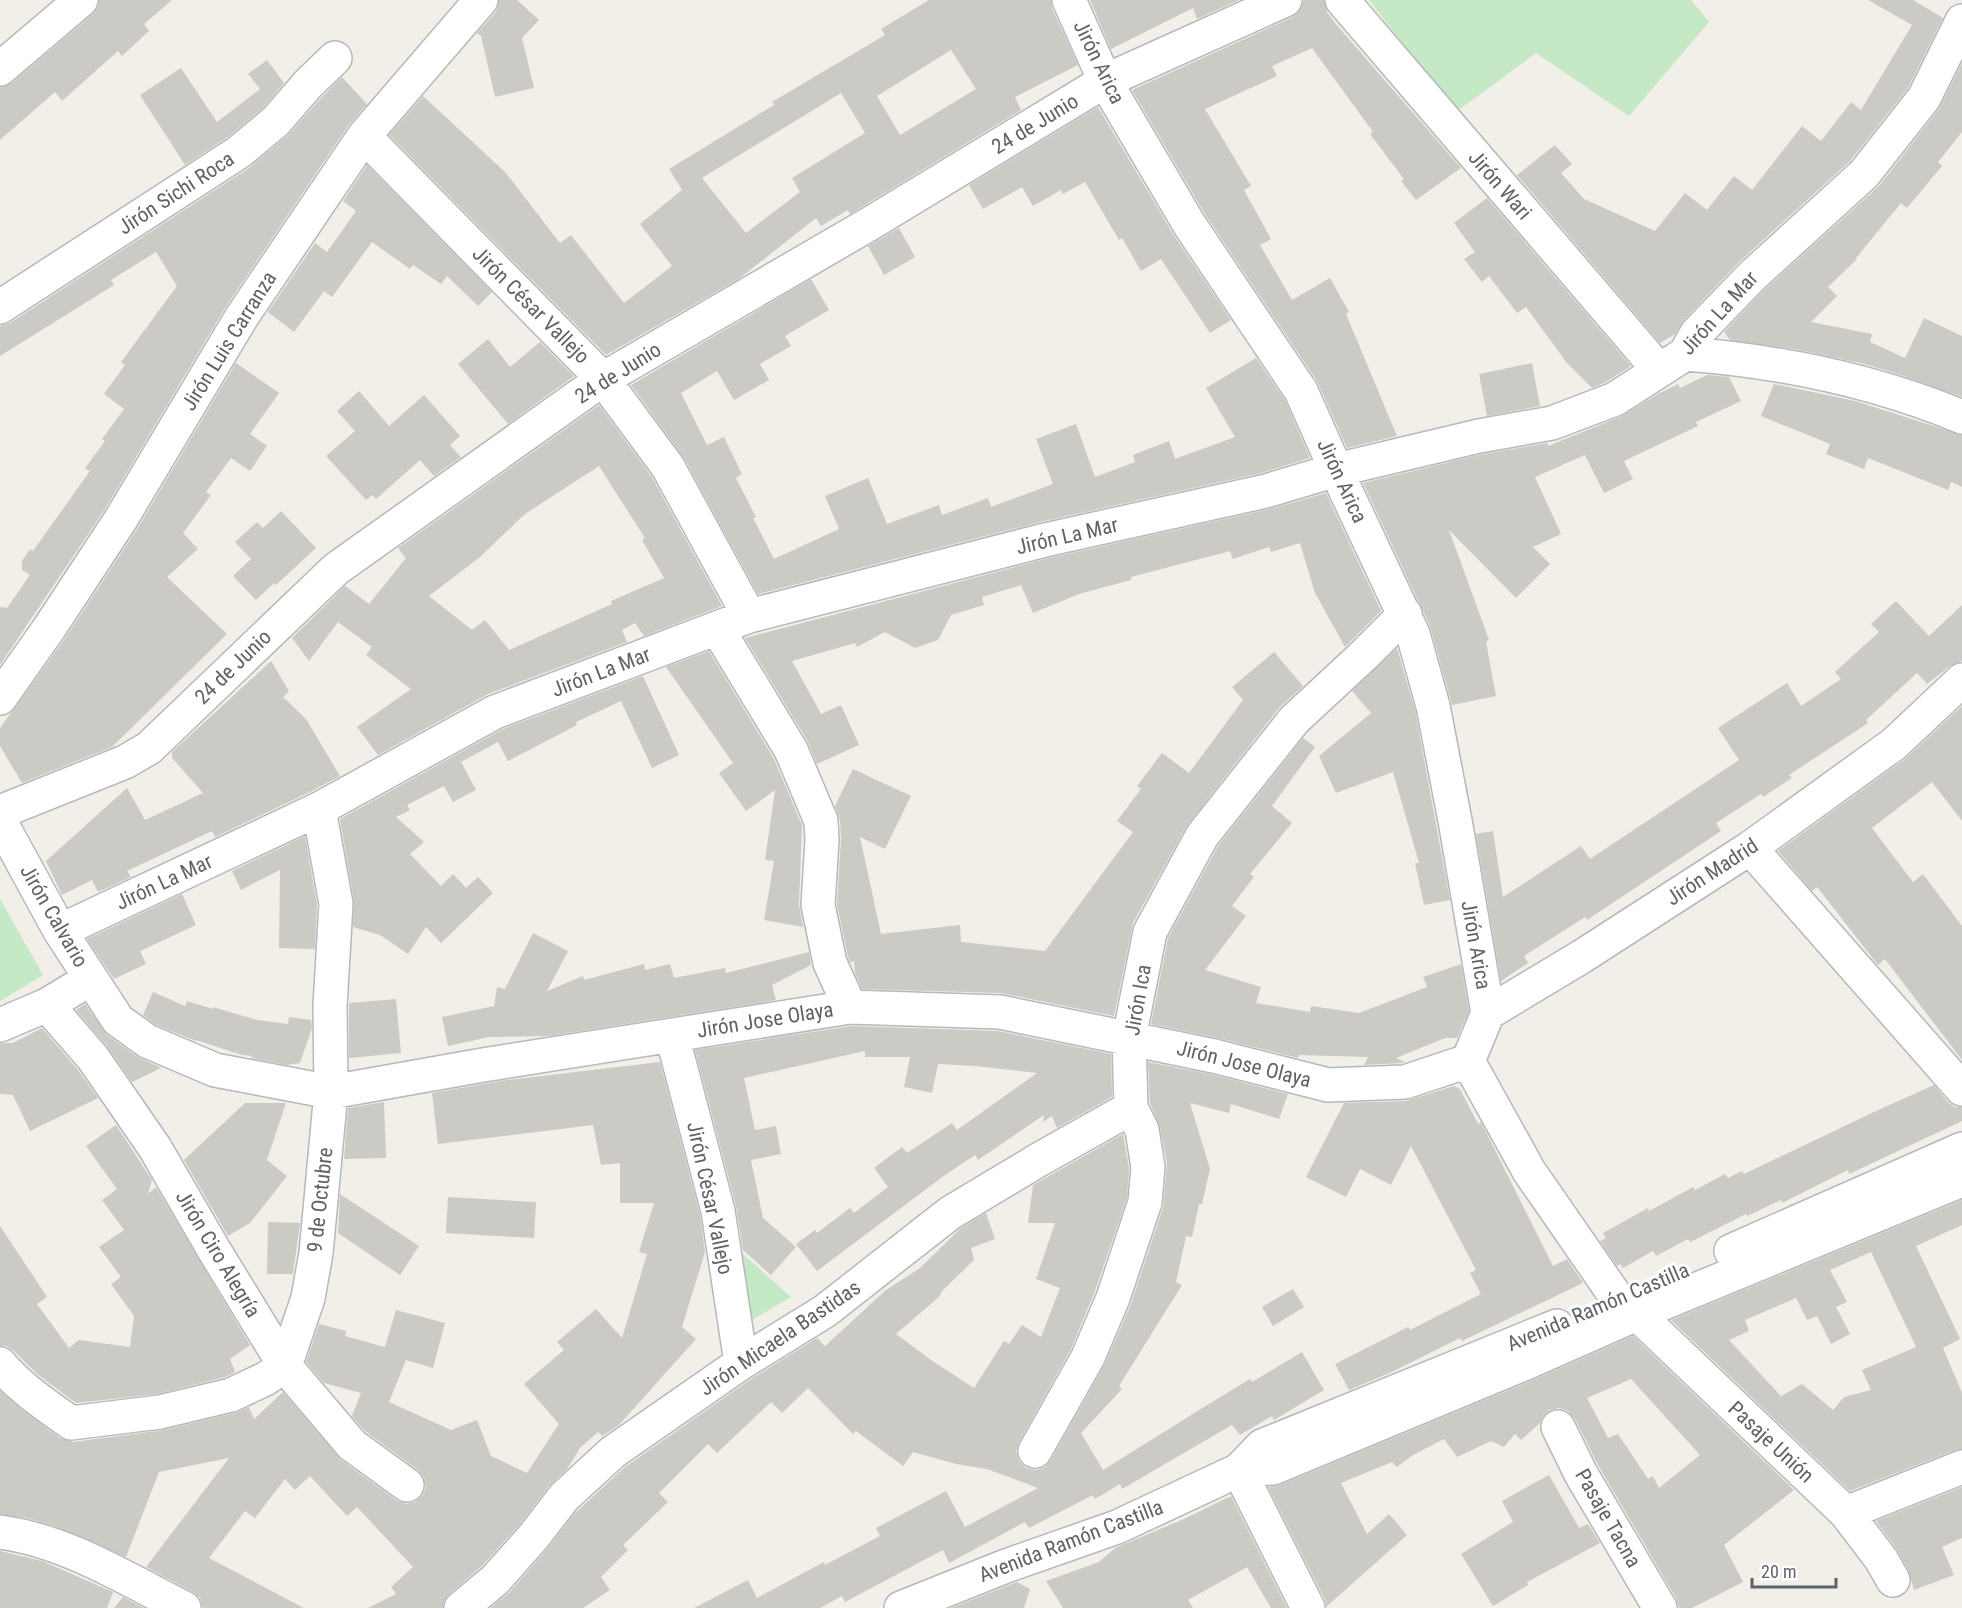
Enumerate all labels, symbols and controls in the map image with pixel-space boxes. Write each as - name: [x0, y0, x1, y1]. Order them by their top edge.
- street label: Jirón Arica: [1069, 16, 1129, 108]
- street label: 24 de Junio: [987, 89, 1083, 159]
- street label: Jirón Wari: [1464, 146, 1536, 224]
- street label: Jirón Sichi Roca: [114, 147, 238, 239]
- street label: Jirón César Vallejo: [468, 242, 594, 368]
- street label: Jirón La Mar: [1675, 266, 1763, 360]
- street label: Jirón Luis Carranza: [177, 267, 281, 415]
- street label: 24 de Junio: [571, 337, 665, 409]
- street label: Jirón Arica: [1312, 435, 1372, 527]
- street label: Jirón La Mar: [1014, 513, 1120, 559]
- street label: 24 de Junio: [190, 625, 276, 709]
- street label: Jirón La Mar: [548, 642, 654, 702]
- street label: Jirón Madrid: [1662, 833, 1762, 911]
- street label: Jirón La Mar: [112, 849, 216, 915]
- street label: Jirón Calvario: [15, 861, 93, 971]
- street label: Jirón Arica: [1456, 899, 1496, 991]
- street label: Jirón Ica: [1120, 963, 1156, 1037]
- street label: Jirón Jose Olaya: [695, 997, 835, 1043]
- street label: Jirón Jose Olaya: [1174, 1036, 1314, 1092]
- street label: Jirón César Vallejo: [682, 1120, 738, 1276]
- street label: 9 de Octubre: [303, 1146, 337, 1254]
- street label: Jirón Ciro Alegría: [171, 1186, 265, 1322]
- street label: Avenida Ramón Castilla: [1503, 1258, 1693, 1356]
- street label: Jirón Micaela Bastidas: [695, 1275, 865, 1401]
- street label: Pasaje Unión: [1723, 1396, 1819, 1488]
- street label: Pasaje Tacna: [1570, 1464, 1646, 1572]
- street label: Avenida Ramón Castilla: [975, 1495, 1167, 1587]
- scale bar: [1752, 1551, 1836, 1589]
- text: 20 m: [1761, 1561, 1796, 1582]

